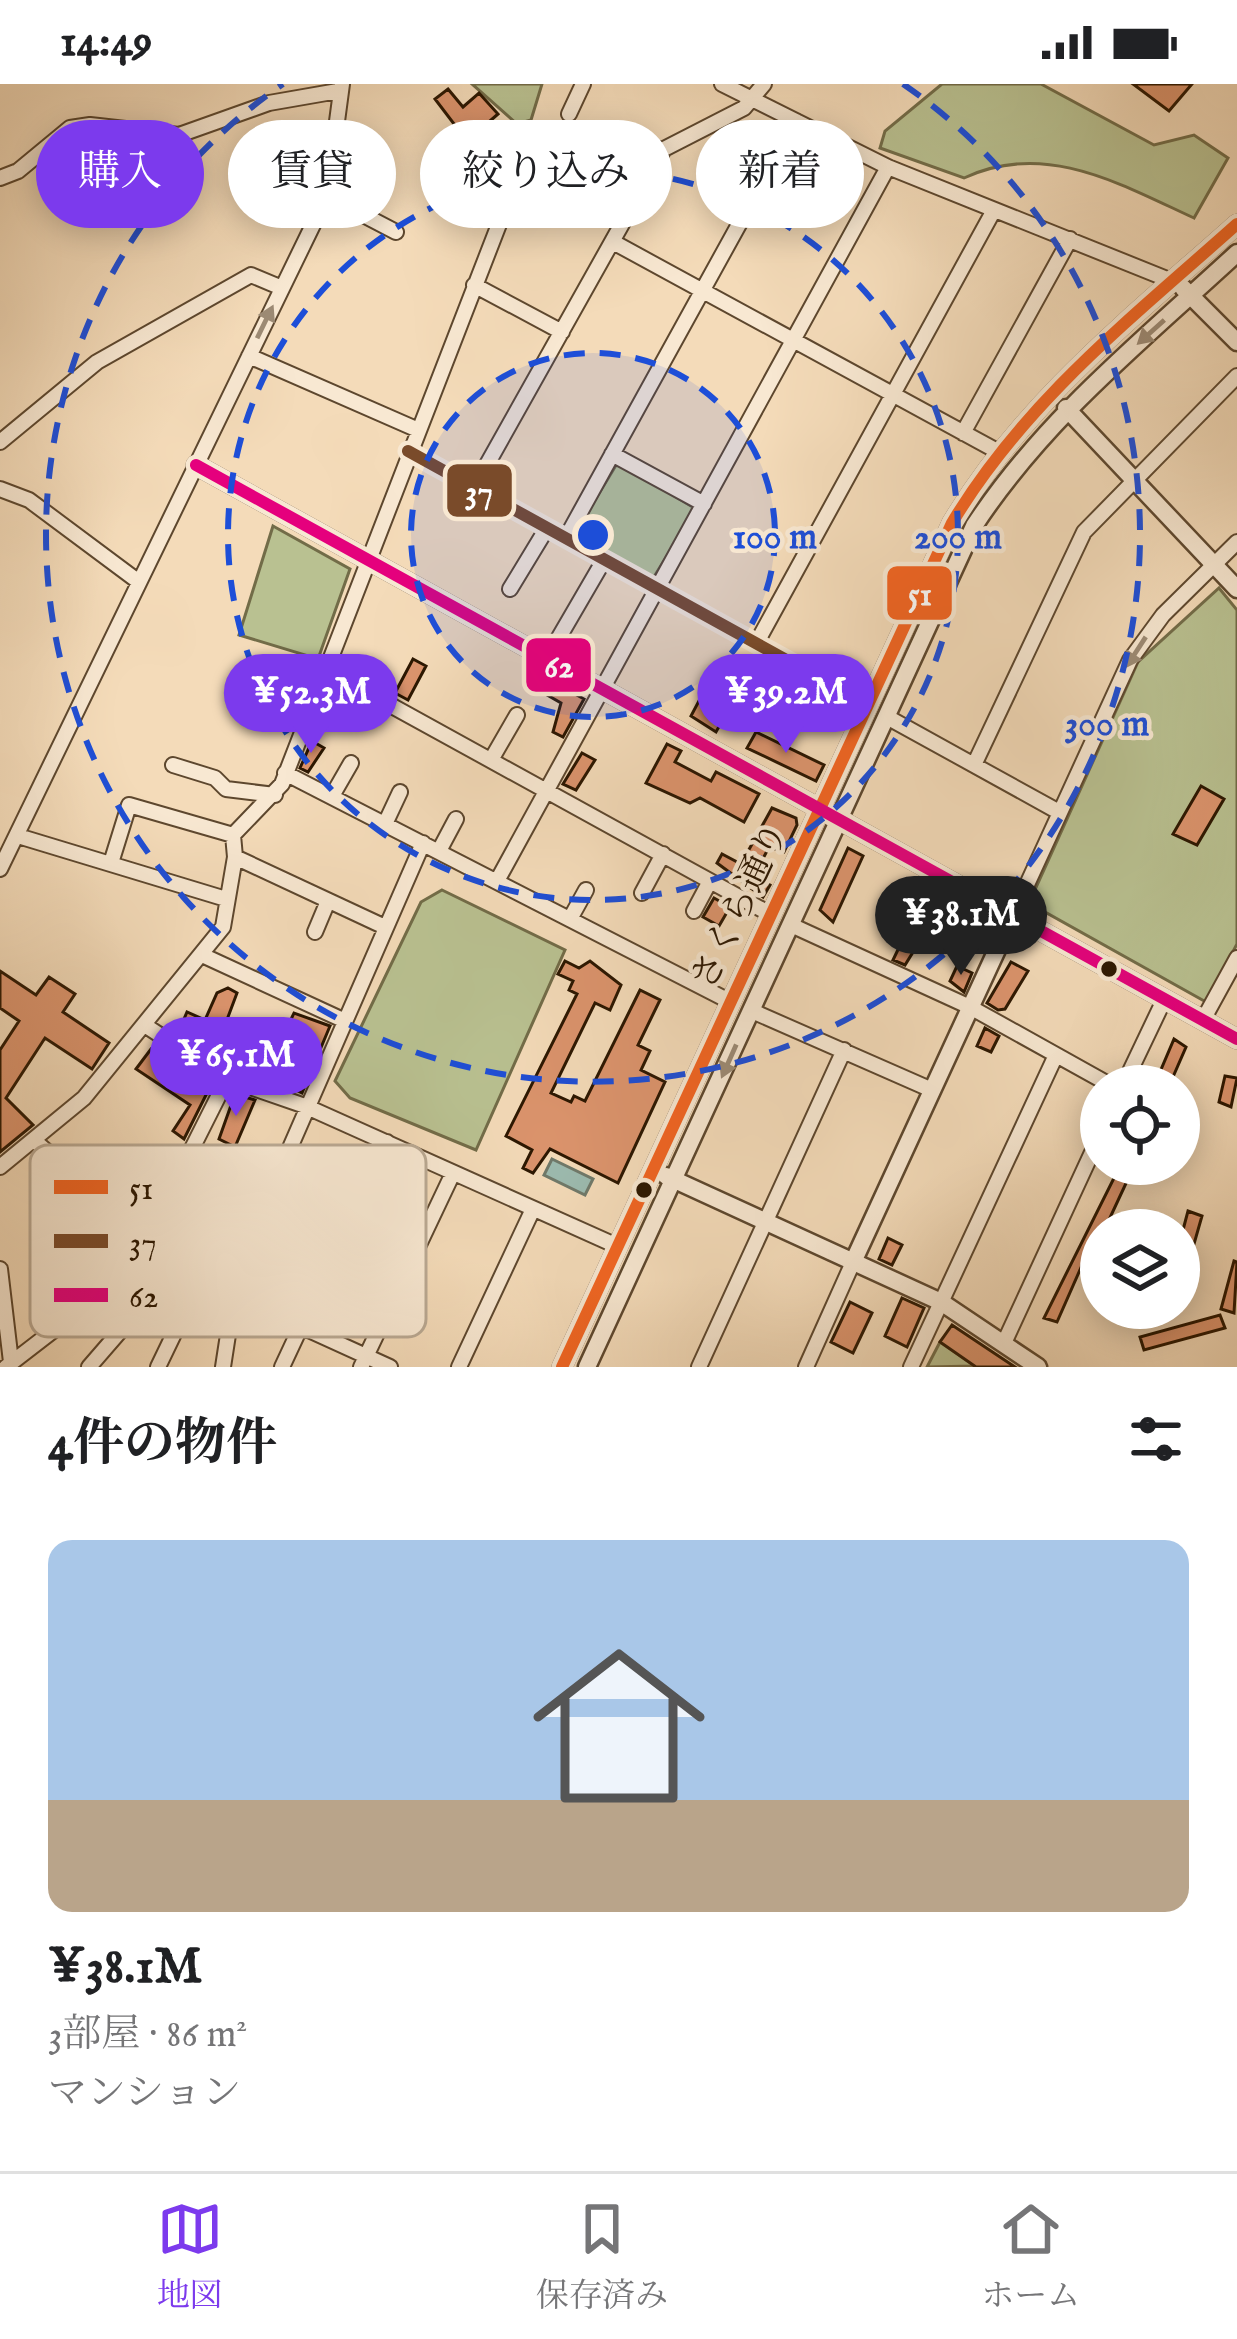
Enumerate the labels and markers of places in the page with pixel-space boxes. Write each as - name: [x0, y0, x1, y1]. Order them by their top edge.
- centre of rings: [572, 514, 614, 556]
- pin: ¥52.3M: [213, 654, 409, 756]
- pin: ¥39.2M: [688, 654, 884, 756]
- pin: ¥38.1M: [863, 876, 1059, 978]
- unlabelled marker: [1098, 958, 1120, 980]
- pin: ¥65.1M: [138, 1017, 334, 1119]
- unlabelled marker: [633, 1179, 655, 1201]

